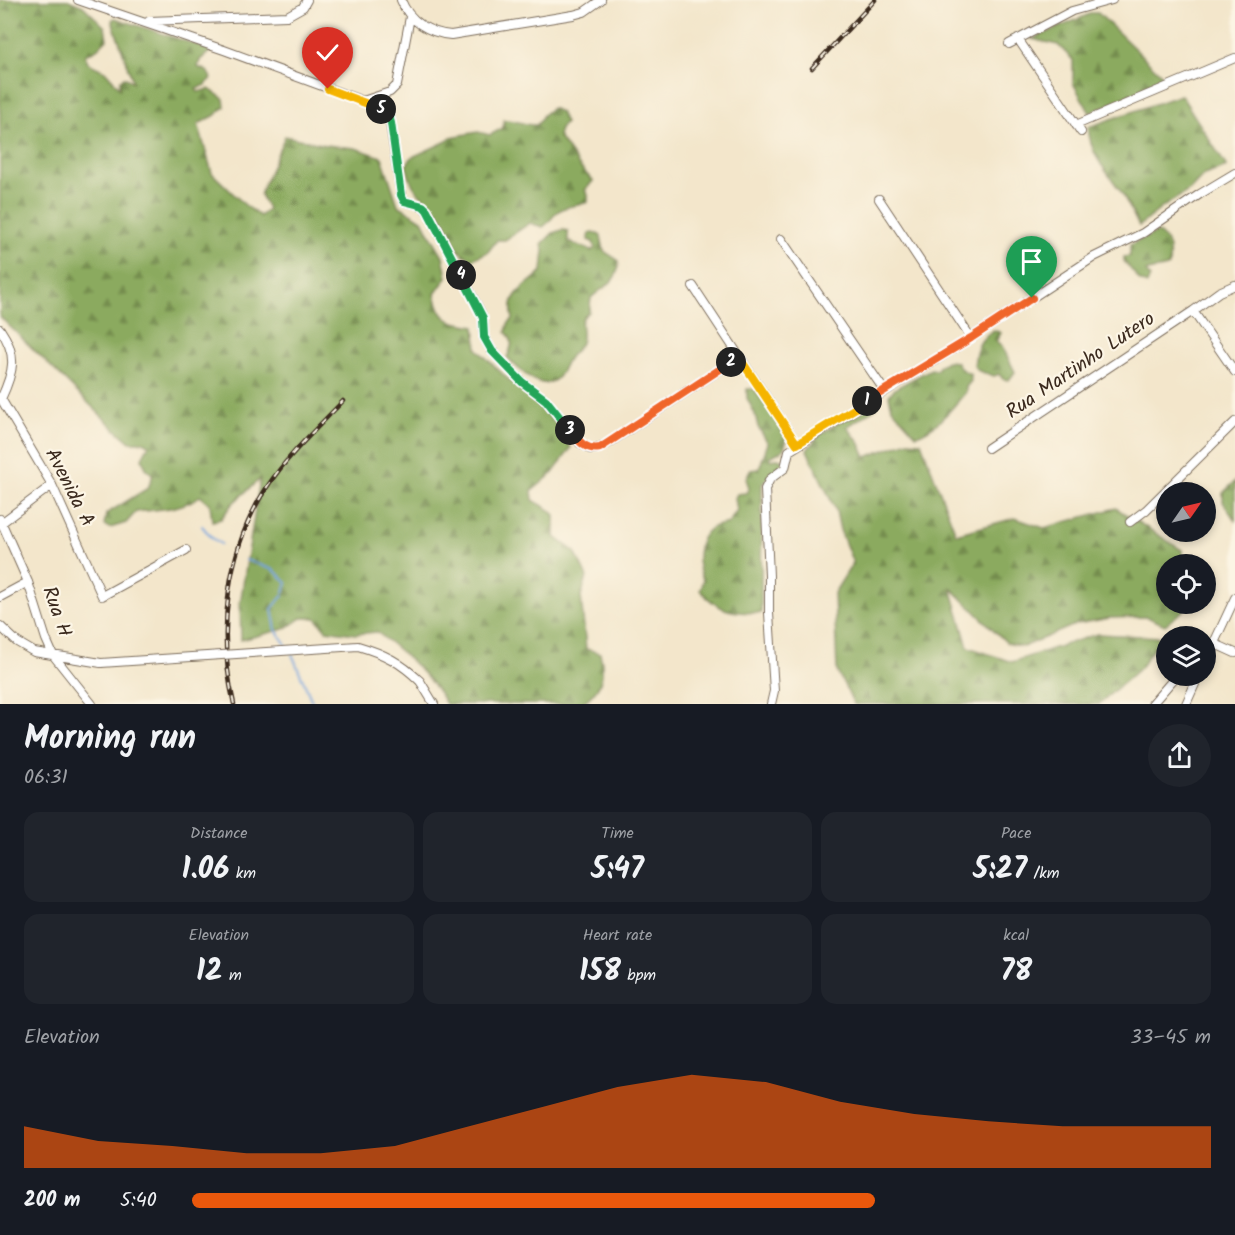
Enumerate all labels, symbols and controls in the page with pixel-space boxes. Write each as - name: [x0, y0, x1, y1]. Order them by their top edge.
- pin: [302, 27, 353, 89]
- icon: check: [311, 36, 344, 69]
- pin: 5: [366, 94, 396, 124]
- text: 5: [377, 96, 385, 121]
- pin: [1006, 236, 1057, 298]
- icon: arrive: [1015, 245, 1048, 278]
- pin: 4: [446, 260, 476, 290]
- text: 4: [457, 262, 465, 287]
- street label: Rua Martinho Lutero: [1000, 304, 1162, 428]
- pin: 2: [716, 347, 746, 377]
- text: 2: [726, 349, 736, 374]
- pin: 1: [852, 386, 882, 416]
- text: 1: [865, 388, 869, 413]
- pin: 3: [555, 415, 585, 445]
- text: 3: [566, 417, 574, 442]
- street label: Avenida A: [36, 443, 102, 533]
- north arrow: [1156, 482, 1216, 542]
- map controls: [1156, 482, 1216, 686]
- button: locate: [1156, 554, 1216, 614]
- street label: Rua H: [32, 582, 80, 642]
- button: layers: [1156, 626, 1216, 686]
- text: Morning run: [24, 713, 196, 766]
- button: share: [1148, 724, 1211, 787]
- text: 06:31: [24, 762, 68, 794]
- text: Distance: [190, 821, 248, 846]
- text: Time: [601, 821, 634, 846]
- text: Pace: [1001, 821, 1031, 846]
- text: 1.06: [182, 846, 229, 894]
- text: 5:47: [591, 846, 644, 894]
- text: 5:27: [973, 846, 1027, 894]
- text: km: [229, 861, 256, 886]
- text: /km: [1027, 861, 1059, 886]
- text: Elevation: [189, 923, 249, 948]
- text: Heart rate: [583, 923, 652, 948]
- text: kcal: [1003, 923, 1029, 948]
- text: 12: [196, 948, 223, 996]
- text: 158: [579, 948, 621, 996]
- text: 78: [1000, 948, 1032, 996]
- text: m: [223, 963, 242, 988]
- text: bpm: [621, 963, 656, 988]
- text: Elevation: [24, 1022, 100, 1054]
- text: 33–45 m: [1130, 1022, 1211, 1054]
- text: 200 m: [24, 1185, 80, 1217]
- text: 5:40: [120, 1185, 157, 1217]

